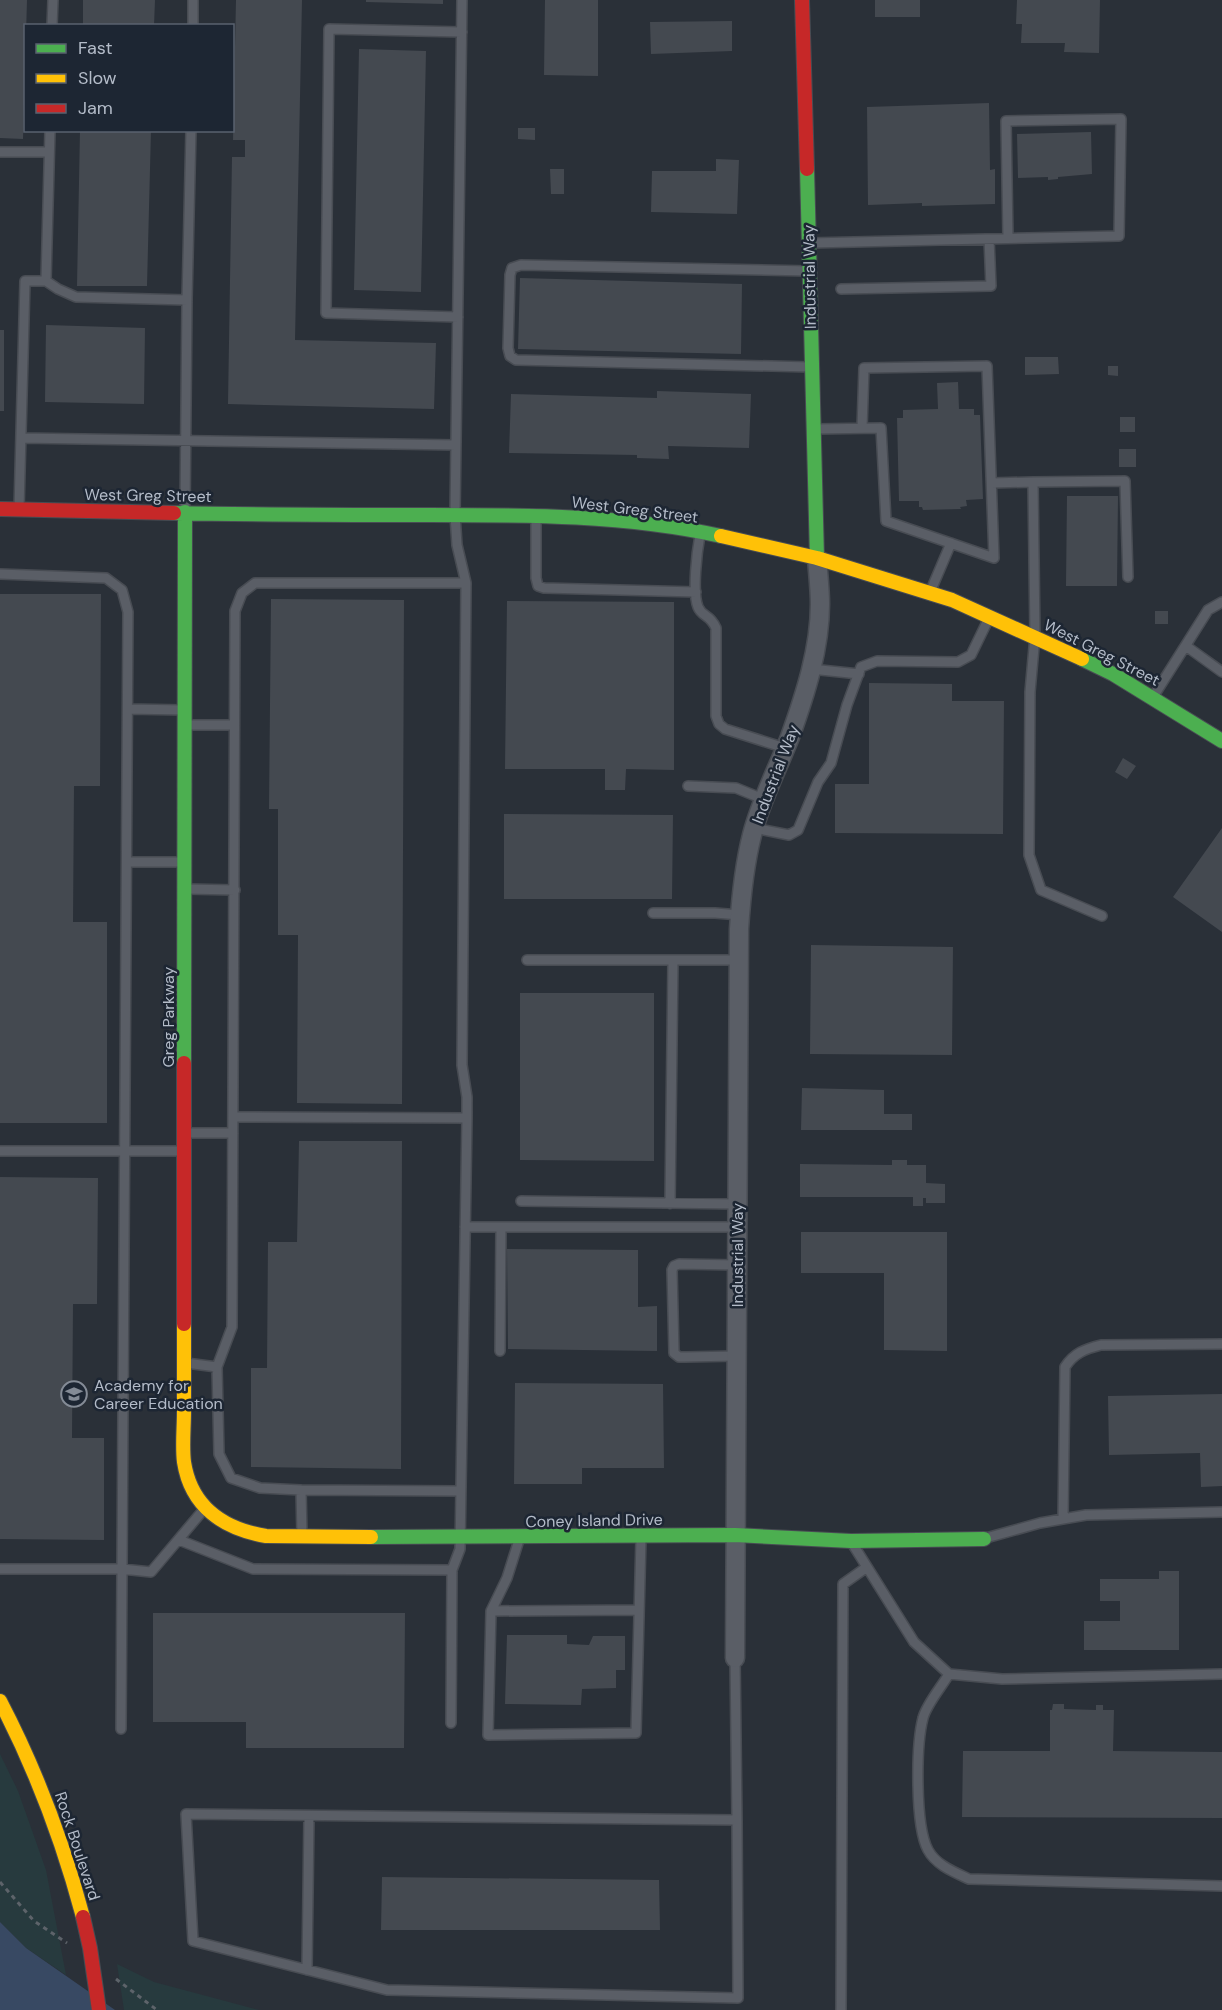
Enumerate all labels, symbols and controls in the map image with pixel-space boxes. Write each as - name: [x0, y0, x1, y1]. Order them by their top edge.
- legend: [24, 24, 234, 132]
- text: Fast: [78, 36, 113, 60]
- text: Slow: [78, 66, 117, 90]
- text: Jam: [78, 96, 113, 120]
- street label: Industrial Way: [798, 224, 821, 329]
- street label: West Greg Street: [84, 484, 212, 507]
- street label: West Greg Street: [570, 491, 699, 528]
- street label: West Greg Street: [1040, 614, 1163, 691]
- street label: Industrial Way: [747, 722, 804, 827]
- street label: Greg Parkway: [158, 966, 179, 1067]
- street label: Industrial Way: [727, 1203, 748, 1307]
- place label: Academy for Career Education: [94, 1375, 223, 1414]
- school or university icon: Academy for Career Education: [59, 1379, 89, 1409]
- street label: Coney Island Drive: [525, 1509, 663, 1532]
- street label: Rock Boulevard: [50, 1789, 105, 1903]

